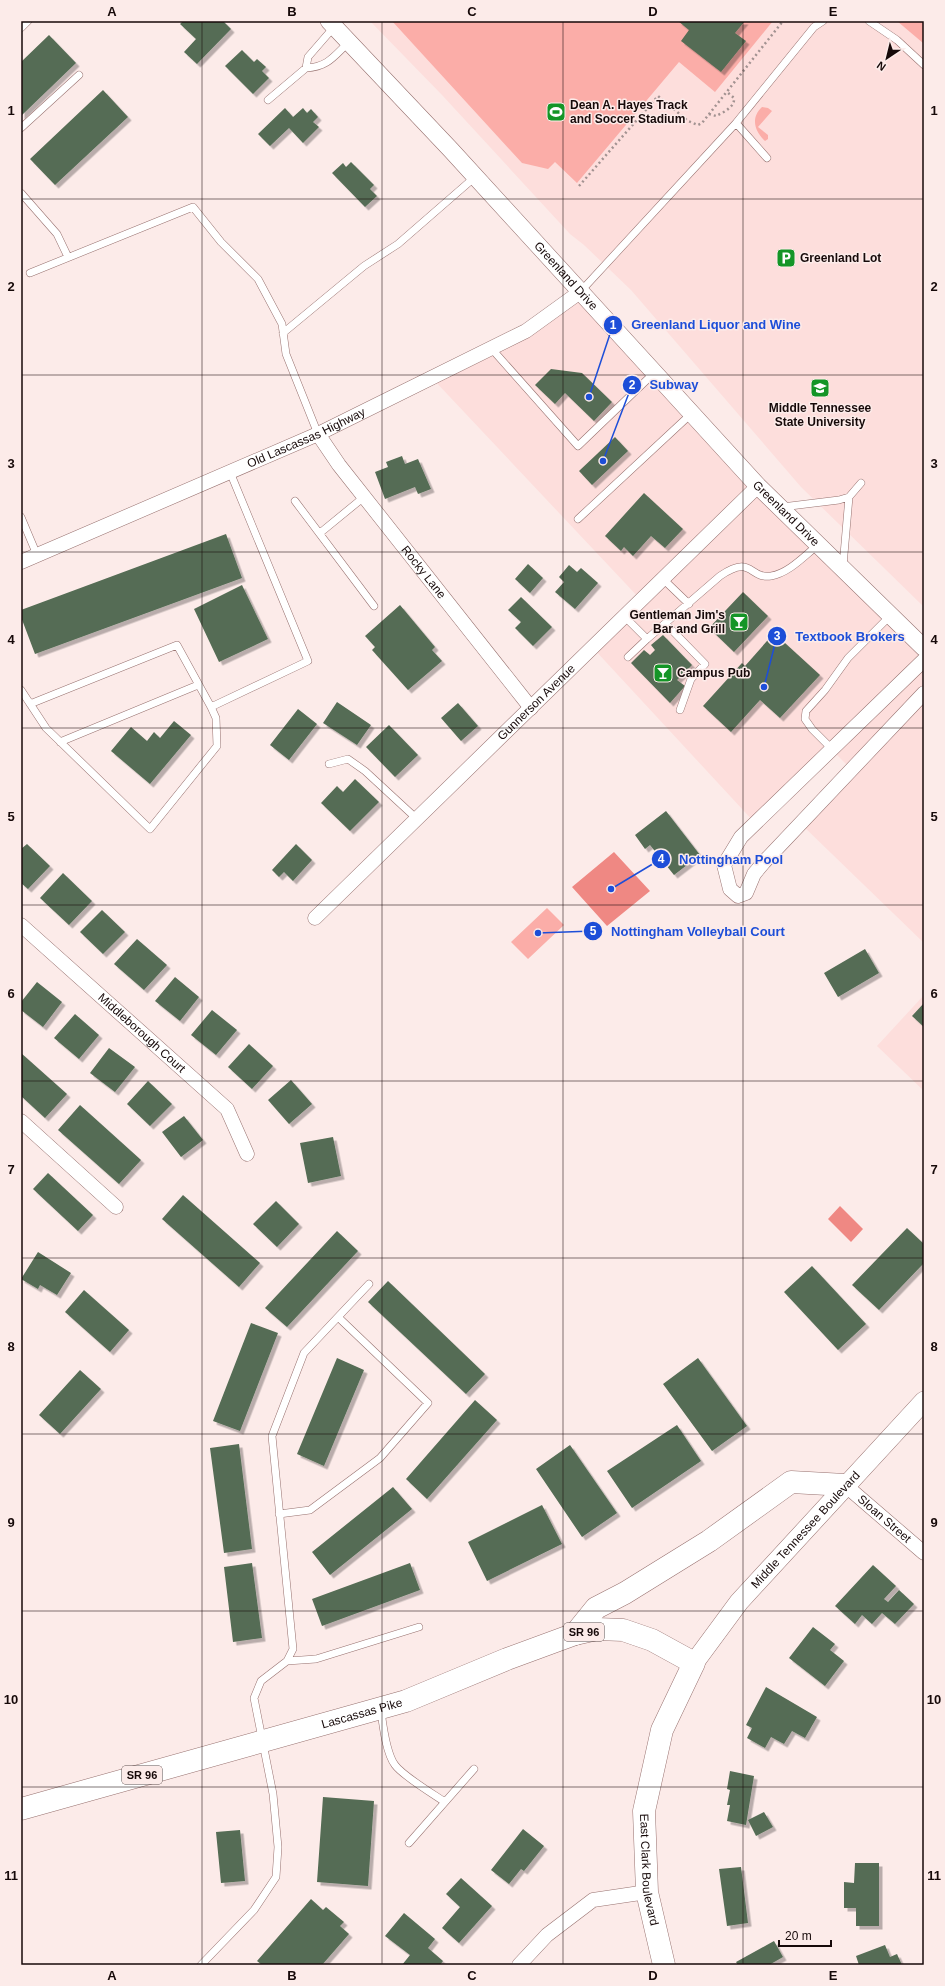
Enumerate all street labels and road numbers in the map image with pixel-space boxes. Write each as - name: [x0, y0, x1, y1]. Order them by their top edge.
- street label: Greenland Drive: [531, 239, 601, 313]
- street label: Old Lascassas Highway: [245, 405, 367, 471]
- street label: Greenland Drive: [750, 478, 823, 549]
- street label: Rocky Lane: [398, 543, 449, 602]
- street label: Gunnerson Avenue: [495, 661, 578, 743]
- street label: Middleborough Court: [95, 990, 189, 1076]
- street label: Middle Tennessee Boulevard: [748, 1468, 863, 1591]
- street label: Sloan Street: [855, 1492, 915, 1546]
- road number: SR 96: [564, 1623, 604, 1641]
- street label: Lascassas Pike: [320, 1695, 404, 1731]
- road number: SR 96: [122, 1766, 162, 1784]
- street label: East Clark Boulevard: [637, 1813, 662, 1927]

